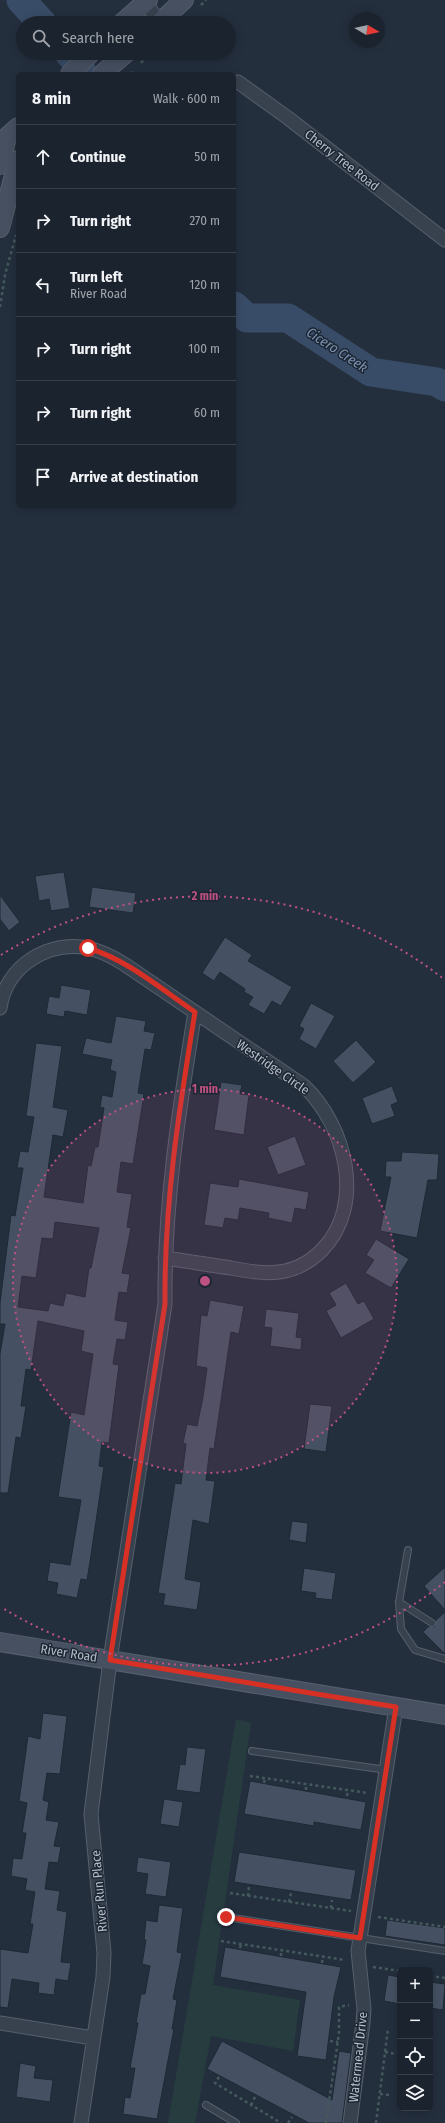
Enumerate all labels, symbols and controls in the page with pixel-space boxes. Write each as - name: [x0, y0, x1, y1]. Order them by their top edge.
- north arrow: [349, 12, 385, 48]
- search box: [16, 16, 236, 60]
- icon: search: [30, 27, 52, 49]
- text: Search here: [62, 29, 134, 47]
- text: 8 min: [32, 88, 71, 109]
- text: Walk · 600 m: [153, 91, 220, 106]
- street label: Cherry Tree Road: [302, 126, 382, 194]
- icon: ahead: [32, 146, 54, 168]
- text: Continue: [70, 148, 126, 166]
- text: 50 m: [194, 149, 220, 164]
- icon: right: [32, 210, 54, 232]
- text: Turn right: [70, 212, 131, 230]
- text: 270 m: [189, 213, 220, 228]
- text: Turn left: [70, 268, 123, 286]
- icon: left: [32, 274, 54, 296]
- text: 120 m: [189, 277, 220, 292]
- text: River Road: [70, 286, 127, 301]
- water label: Cicero Creek: [303, 324, 371, 376]
- icon: right: [32, 338, 54, 360]
- text: Turn right: [70, 340, 131, 358]
- text: 100 m: [188, 341, 220, 356]
- icon: right: [32, 402, 54, 424]
- text: Turn right: [70, 404, 131, 422]
- text: 60 m: [194, 405, 220, 420]
- icon: arrive: [32, 466, 54, 488]
- text: Arrive at destination: [70, 468, 198, 486]
- text: 2 min: [191, 889, 218, 903]
- route start: [79, 939, 97, 957]
- street label: Westridge Circle: [234, 1036, 312, 1098]
- text: 1 min: [192, 1082, 218, 1096]
- centre of rings: [198, 1274, 212, 1288]
- street label: River Road: [40, 1641, 98, 1665]
- street label: River Run Place: [88, 1849, 110, 1933]
- route end: [217, 1908, 235, 1926]
- map controls: [397, 1967, 433, 2111]
- button: +: [397, 1967, 433, 2003]
- button: −: [397, 2003, 433, 2039]
- street label: Watermead Drive: [346, 2011, 370, 2103]
- button: locate: [397, 2039, 433, 2075]
- button: layers: [397, 2075, 433, 2111]

